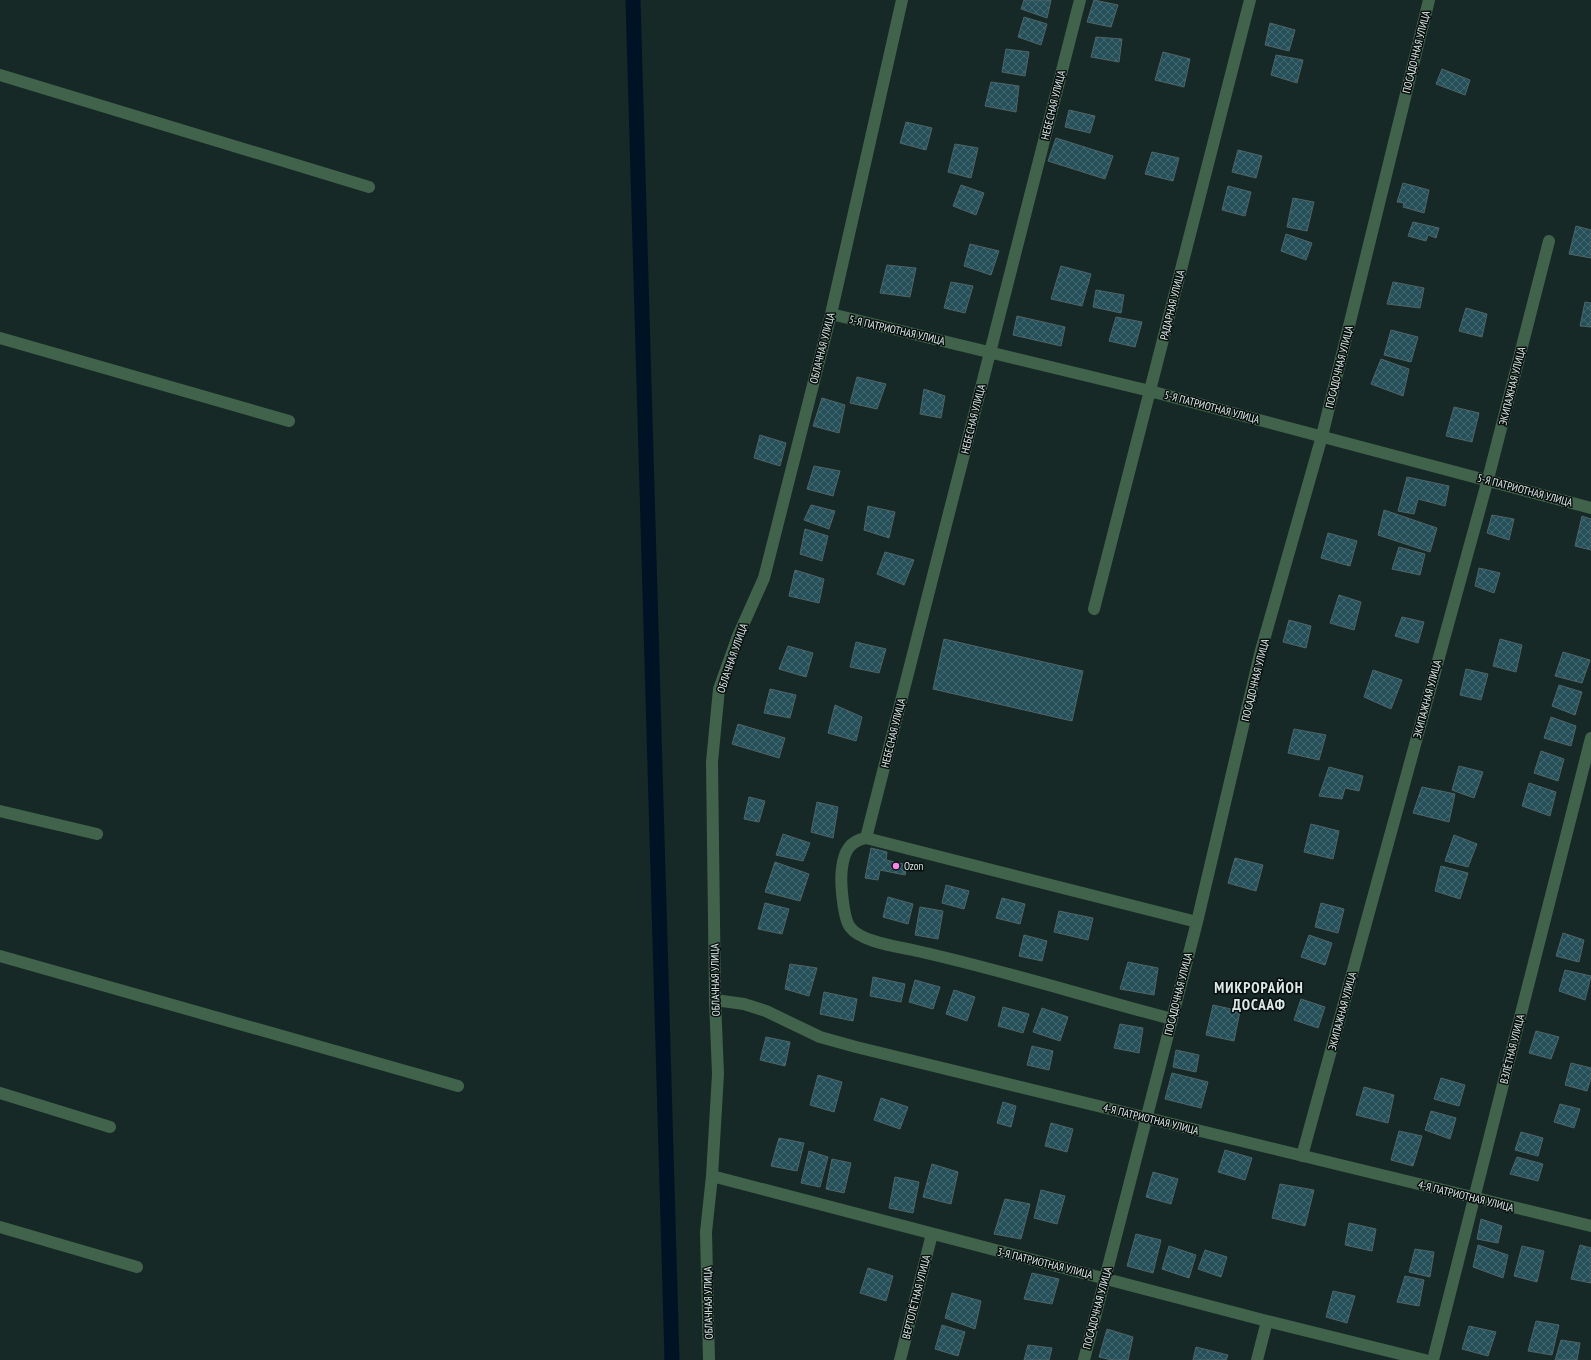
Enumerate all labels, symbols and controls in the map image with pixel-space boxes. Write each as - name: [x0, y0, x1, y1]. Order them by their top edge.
- street label: ПОСАДОЧНАЯ УЛИЦА: [1399, 8, 1433, 95]
- street label: НЕБЕСНАЯ УЛИЦА: [1038, 68, 1069, 141]
- street label: РАДАРНАЯ УЛИЦА: [1157, 268, 1188, 341]
- street label: ОБЛАЧНАЯ УЛИЦА: [806, 310, 838, 385]
- street label: 5-Я ПАТРИОТНАЯ УЛИЦА: [848, 312, 947, 348]
- street label: ПОСАДОЧНАЯ УЛИЦА: [1322, 323, 1356, 410]
- street label: ЭКИПАЖНАЯ УЛИЦА: [1495, 344, 1529, 427]
- street label: НЕБЕСНАЯ УЛИЦА: [958, 382, 989, 455]
- street label: 5-Я ПАТРИОТНАЯ УЛИЦА: [1163, 388, 1262, 427]
- street label: 5-Я ПАТРИОТНАЯ УЛИЦА: [1476, 471, 1575, 510]
- street label: ОБЛАЧНАЯ УЛИЦА: [714, 621, 751, 695]
- street label: ПОСАДОЧНАЯ УЛИЦА: [1238, 636, 1272, 723]
- street label: ЭКИПАЖНАЯ УЛИЦА: [1410, 658, 1444, 740]
- street label: НЕБЕСНАЯ УЛИЦА: [878, 696, 909, 769]
- place label: Ozon: [904, 859, 923, 873]
- marker: Ozon: [891, 861, 901, 871]
- street label: ОБЛАЧНАЯ УЛИЦА: [707, 943, 723, 1017]
- street label: ПОСАДОЧНАЯ УЛИЦА: [1161, 950, 1195, 1037]
- street label: ЭКИПАЖНАЯ УЛИЦА: [1325, 970, 1359, 1052]
- district label: МИКРОРАЙОН ДОСААФ: [1214, 978, 1304, 1014]
- street label: ВЗЛЁТНАЯ УЛИЦА: [1497, 1012, 1528, 1085]
- street label: 4-Я ПАТРИОТНАЯ УЛИЦА: [1102, 1100, 1201, 1138]
- street label: 4-Я ПАТРИОТНАЯ УЛИЦА: [1417, 1177, 1516, 1215]
- street label: 3-Я ПАТРИОТНАЯ УЛИЦА: [996, 1244, 1095, 1282]
- street label: ВЕРТОЛЁТНАЯ УЛИЦА: [899, 1253, 933, 1341]
- street label: ПОСАДОЧНАЯ УЛИЦА: [1079, 1264, 1115, 1351]
- street label: ОБЛАЧНАЯ УЛИЦА: [700, 1266, 716, 1340]

